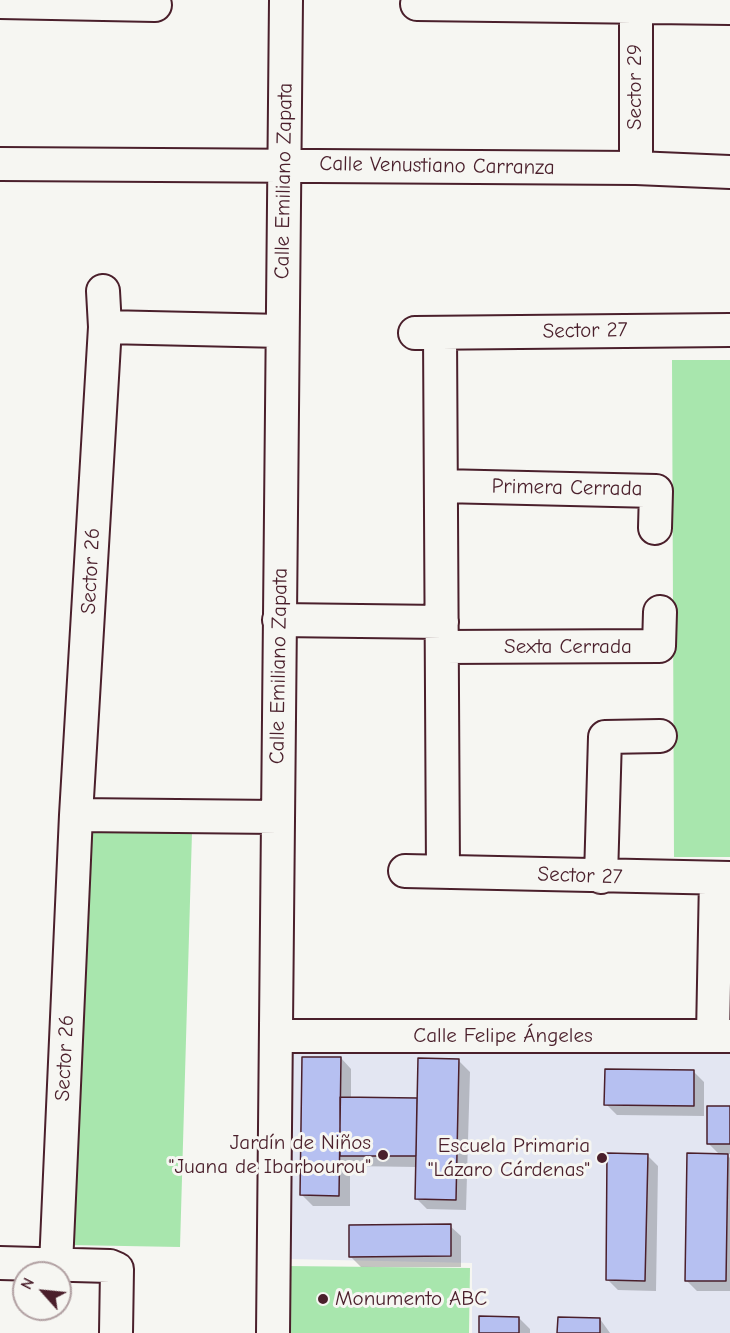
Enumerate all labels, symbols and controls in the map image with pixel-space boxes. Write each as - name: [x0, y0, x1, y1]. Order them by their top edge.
- street label: Sector 29: [622, 44, 648, 130]
- street label: Calle Emiliano Zapata: [270, 83, 298, 279]
- street label: Calle Venustiano Carranza: [319, 151, 555, 181]
- street label: Sector 27: [542, 318, 628, 344]
- street label: Primera Cerrada: [491, 474, 643, 502]
- street label: Sector 26: [76, 527, 106, 615]
- street label: Calle Emiliano Zapata: [265, 568, 293, 764]
- street label: Sexta Cerrada: [504, 634, 632, 660]
- street label: Sector 27: [537, 862, 623, 890]
- street label: Sector 26: [50, 1014, 80, 1102]
- street label: Calle Felipe Ángeles: [413, 1023, 593, 1049]
- place label: Jardín de Niños "Juana de Ibarbourou": [169, 1130, 371, 1180]
- place label: Escuela Primaria "Lázaro Cárdenas": [428, 1133, 590, 1183]
- marker: Jardín de Niños "Juana de Ibarbourou": [376, 1148, 390, 1162]
- marker: Escuela Primaria "Lázaro Cárdenas": [595, 1151, 609, 1165]
- north arrow: [12, 1261, 72, 1321]
- text: N: [17, 1275, 38, 1292]
- place label: Monumento ABC: [335, 1286, 487, 1312]
- marker: Monumento ABC: [316, 1292, 330, 1306]

